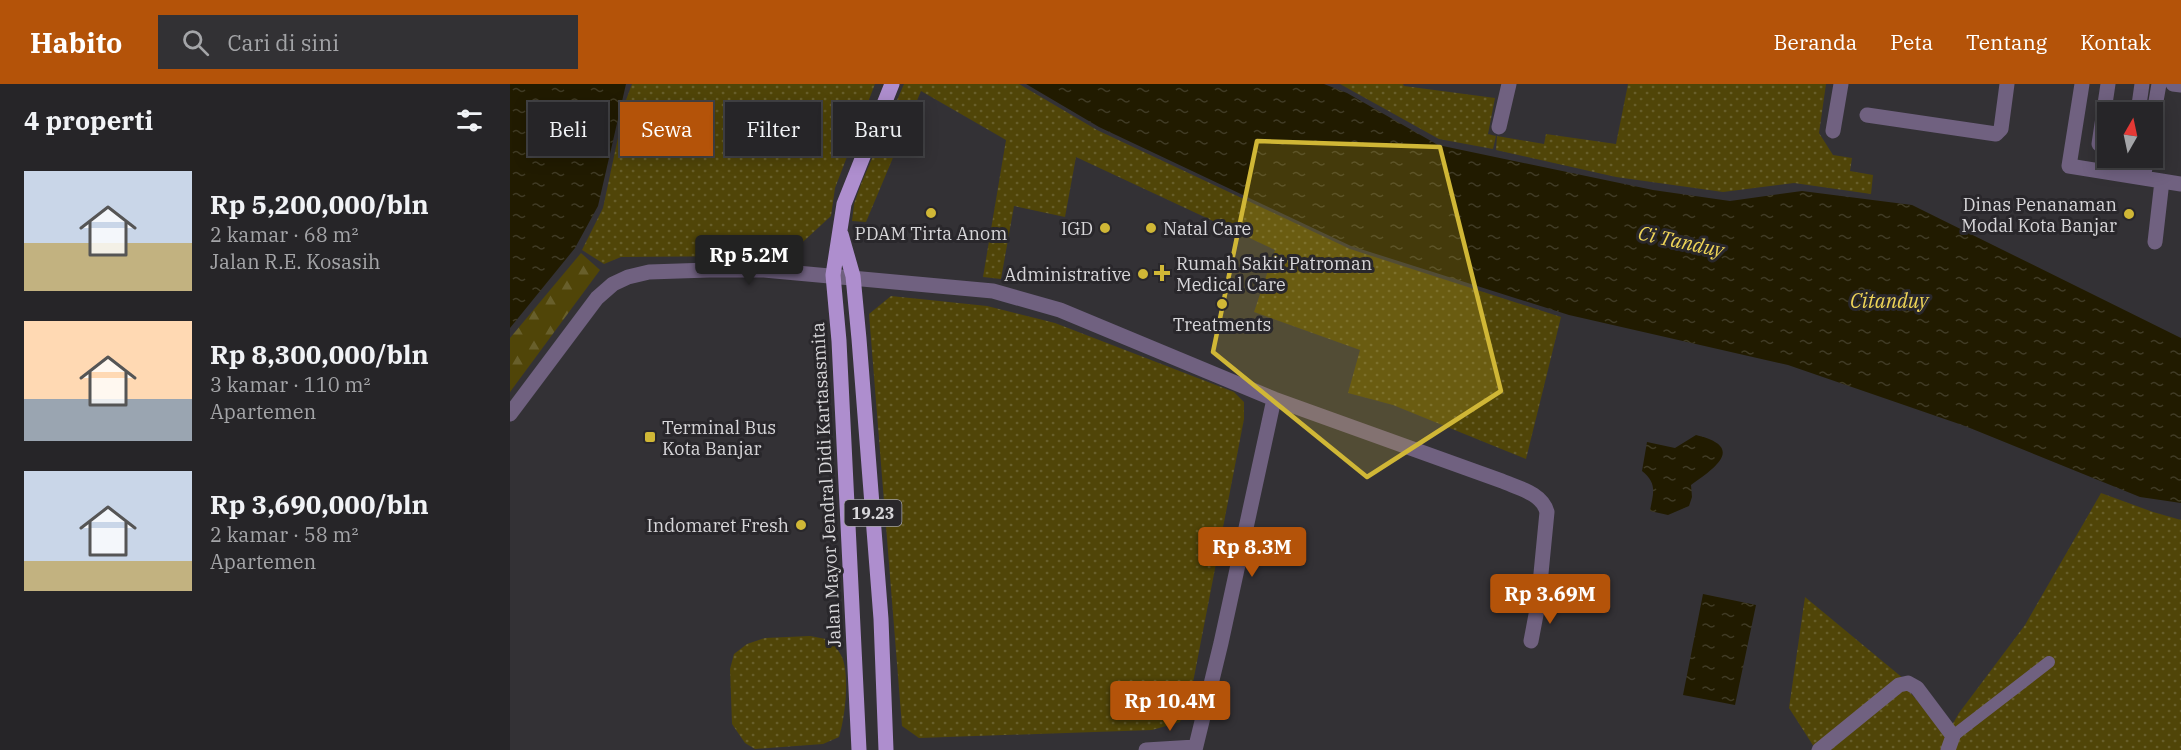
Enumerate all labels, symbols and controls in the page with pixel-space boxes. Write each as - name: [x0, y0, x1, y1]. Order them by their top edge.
- search box: [158, 15, 578, 69]
- text: Habito: [30, 24, 122, 61]
- icon: search: [179, 26, 212, 59]
- text: Cari di sini: [227, 28, 339, 57]
- text: Beranda: [1774, 28, 1857, 56]
- text: Peta: [1890, 28, 1933, 56]
- text: Tentang: [1966, 28, 2047, 56]
- text: Kontak: [2080, 28, 2151, 56]
- chip: Beli: [528, 102, 608, 156]
- chip: Sewa: [620, 102, 713, 156]
- chip: Filter: [725, 102, 821, 156]
- chip: Baru: [833, 102, 923, 156]
- north arrow: [2097, 102, 2163, 168]
- map controls: [2097, 102, 2163, 168]
- text: 4 properti: [24, 103, 153, 137]
- icon: filters: [453, 104, 486, 137]
- text: Rp 5,200,000/bln: [210, 187, 429, 221]
- place label: Dinas Penanaman Modal Kota Banjar: [1961, 193, 2117, 237]
- icon: home: [72, 195, 144, 267]
- marker: PDAM Tirta Anom: [924, 206, 938, 220]
- marker: Dinas Penanaman Modal Kota Banjar: [2122, 207, 2136, 221]
- place label: IGD: [1061, 217, 1093, 240]
- place label: Natal Care: [1163, 217, 1251, 240]
- water label: Ci Tanduy: [1636, 219, 1728, 264]
- text: 2 kamar · 68 m²: [210, 221, 358, 248]
- marker: IGD: [1098, 221, 1112, 235]
- marker: Natal Care: [1144, 221, 1158, 235]
- place label: PDAM Tirta Anom: [855, 222, 1007, 245]
- pin: Rp 5.2M: [694, 235, 804, 286]
- text: Rp 5.2M: [709, 241, 789, 268]
- text: Jalan R.E. Kosasih: [210, 248, 380, 275]
- place label: Rumah Sakit Patroman Medical Care: [1176, 252, 1372, 296]
- place label: Administrative: [1004, 263, 1131, 286]
- marker: Rumah Sakit Patroman Medical Care: [1153, 264, 1171, 282]
- marker: Administrative: [1136, 267, 1150, 281]
- water label: Citanduy: [1850, 287, 1930, 314]
- marker: Treatments: [1215, 297, 1229, 311]
- place label: Treatments: [1173, 313, 1271, 336]
- street label: Jalan Mayor Jendral Didi Kartasasmita: [806, 322, 846, 648]
- text: Rp 8,300,000/bln: [210, 337, 429, 371]
- icon: home: [72, 345, 144, 417]
- text: 3 kamar · 110 m²: [210, 371, 370, 398]
- text: Apartemen: [210, 398, 316, 425]
- place label: Terminal Bus Kota Banjar: [662, 416, 776, 460]
- marker: Terminal Bus Kota Banjar: [643, 430, 657, 444]
- text: Rp 3,690,000/bln: [210, 487, 429, 521]
- icon: home: [72, 495, 144, 567]
- road number: 19.23: [844, 500, 902, 526]
- place label: Indomaret Fresh: [647, 514, 789, 537]
- marker: Indomaret Fresh: [794, 518, 808, 532]
- text: 2 kamar · 58 m²: [210, 521, 358, 548]
- pin: Rp 8.3M: [1197, 527, 1307, 578]
- text: Rp 8.3M: [1212, 533, 1292, 560]
- text: Apartemen: [210, 548, 316, 575]
- pin: Rp 3.69M: [1488, 574, 1612, 625]
- text: Rp 3.69M: [1504, 580, 1596, 607]
- pin: Rp 10.4M: [1108, 681, 1232, 732]
- text: Rp 10.4M: [1124, 687, 1216, 714]

